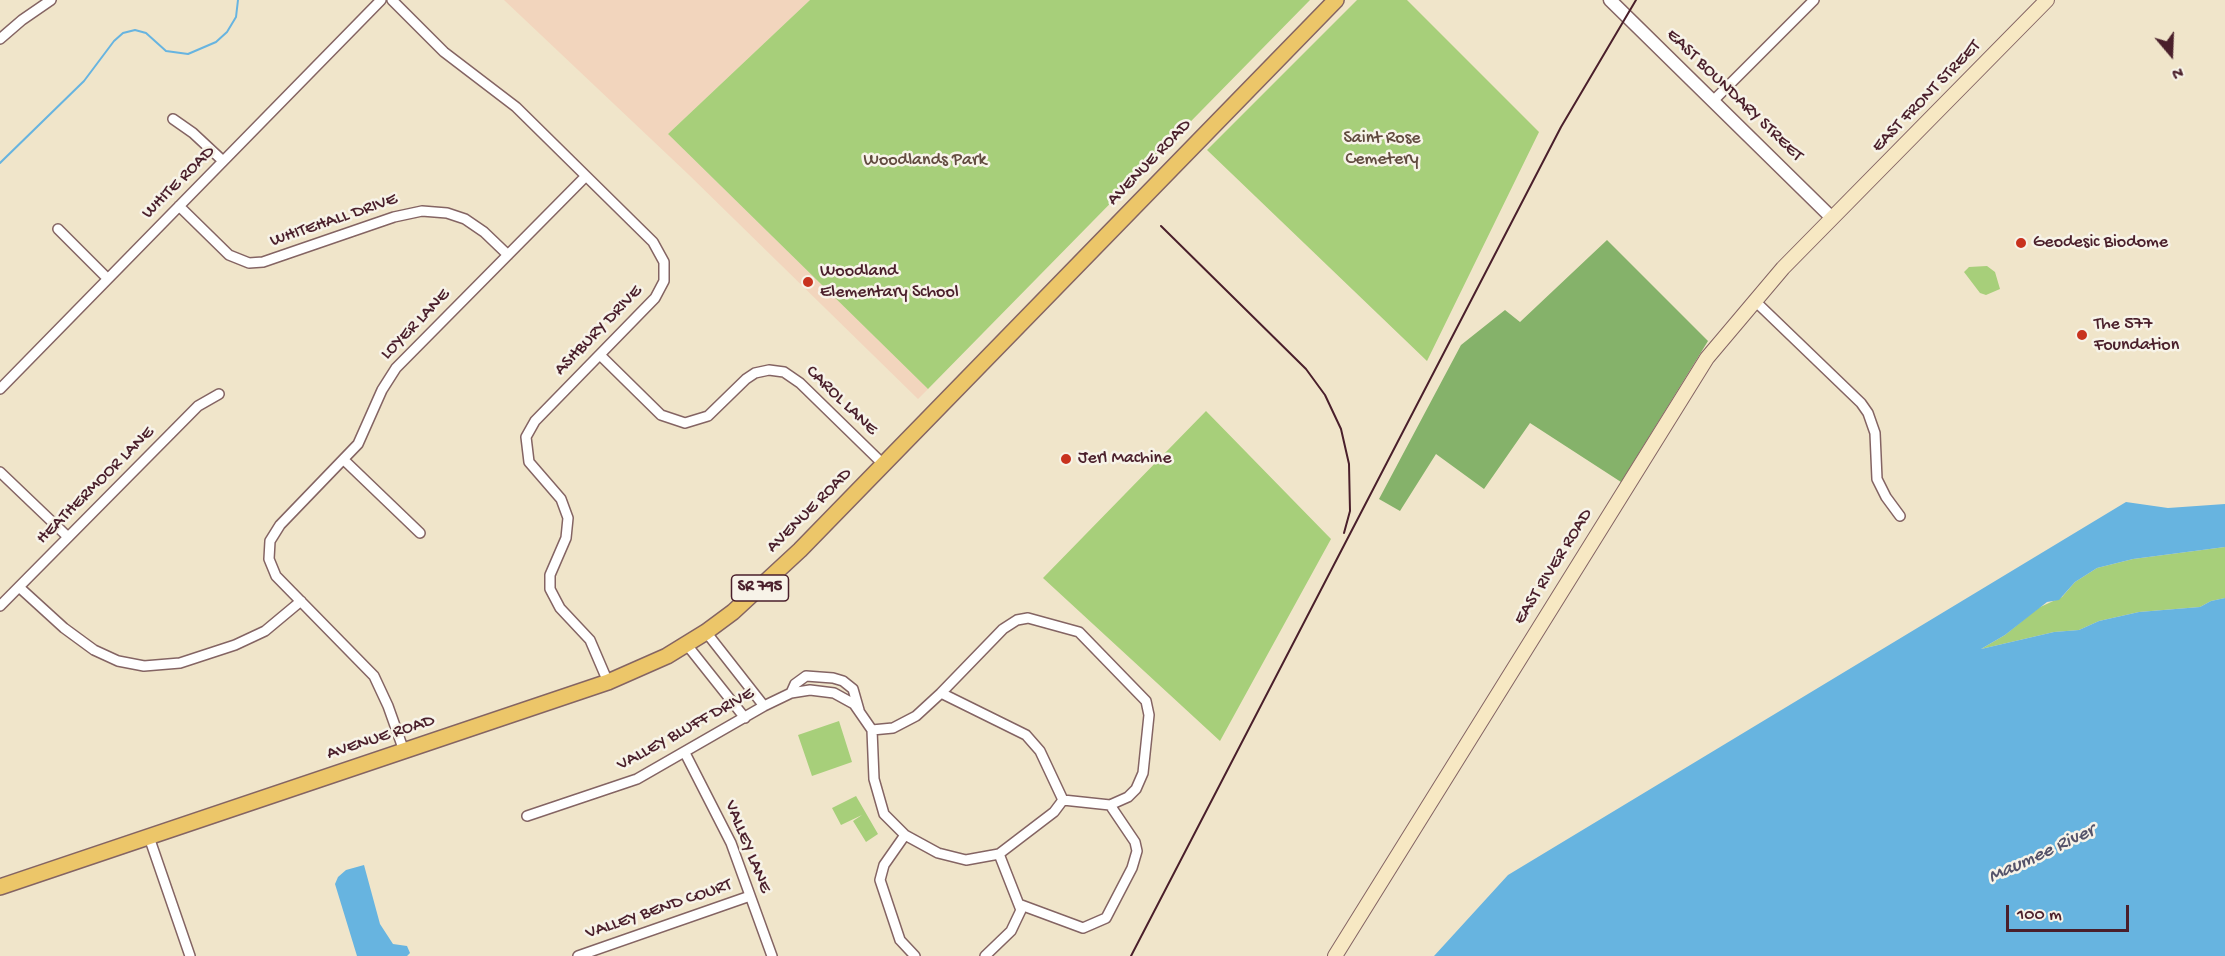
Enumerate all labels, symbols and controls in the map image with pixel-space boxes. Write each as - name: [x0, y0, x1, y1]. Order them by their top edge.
- north arrow: [2141, 24, 2201, 84]
- street label: EAST BOUNDARY STREET: [1661, 25, 1807, 167]
- street label: EAST FRONT STREET: [1868, 36, 1986, 158]
- text: N: [2169, 61, 2185, 82]
- street label: AVENUE ROAD: [1103, 115, 1197, 211]
- park label: Saint Rose Cemetery: [1343, 128, 1421, 170]
- street label: WHITE ROAD: [138, 142, 220, 224]
- park label: Woodlands Park: [864, 150, 986, 172]
- street label: WHITEHALL DRIVE: [268, 189, 400, 253]
- place label: Geodesic Biodome: [2033, 232, 2168, 254]
- marker: Geodesic Biodome: [2014, 236, 2028, 250]
- place label: Woodland Elementary School: [820, 261, 959, 304]
- marker: Woodland Elementary School: [801, 275, 815, 289]
- street label: ASHBURY DRIVE: [550, 281, 648, 381]
- street label: LOYER LANE: [377, 285, 455, 365]
- place label: The 577 Foundation: [2094, 314, 2179, 356]
- marker: The 577 Foundation: [2075, 328, 2089, 342]
- street label: CAROL LANE: [801, 361, 881, 441]
- street label: HEATHERMOOR LANE: [33, 423, 159, 549]
- place label: Jerl Machine: [1078, 448, 1171, 470]
- marker: Jerl Machine: [1059, 452, 1073, 466]
- street label: AVENUE ROAD: [763, 464, 857, 558]
- street label: EAST RIVER ROAD: [1510, 505, 1598, 629]
- road number: SR 795: [732, 575, 789, 601]
- street label: VALLEY BLUFF DRIVE: [614, 683, 758, 777]
- street label: AVENUE ROAD: [324, 710, 438, 766]
- street label: VALLEY LANE: [719, 798, 775, 896]
- water label: Maumee River: [1985, 820, 2099, 890]
- street label: VALLEY BEND COURT: [583, 875, 735, 945]
- scale bar: [2009, 893, 2132, 931]
- text: 100 m: [2017, 905, 2062, 926]

